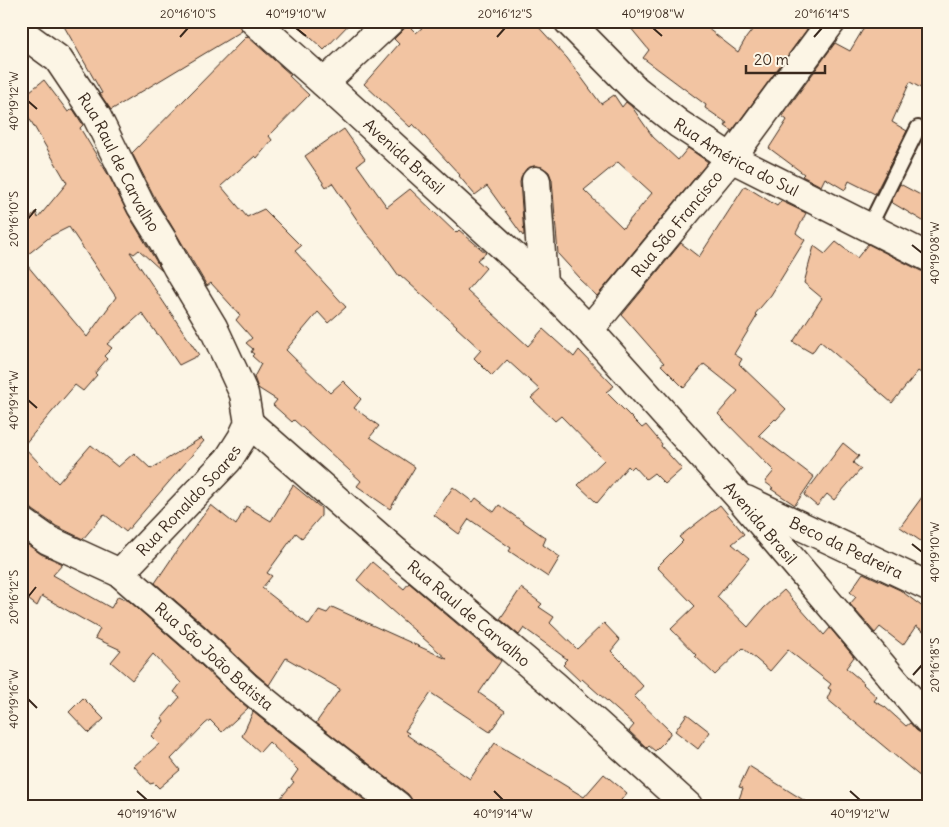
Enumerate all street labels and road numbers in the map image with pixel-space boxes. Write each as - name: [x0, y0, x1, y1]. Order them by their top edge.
- street label: Rua Raul de Carvalho: [74, 89, 165, 235]
- street label: Rua América do Sul: [670, 113, 802, 200]
- street label: Avenida Brasil: [360, 114, 449, 198]
- street label: Rua São Francisco: [627, 166, 727, 281]
- street label: Rua Ronaldo Soares: [132, 441, 245, 560]
- street label: Avenida Brasil: [720, 477, 801, 568]
- street label: Beco da Pedreira: [786, 512, 906, 583]
- street label: Rua Raul de Carvalho: [403, 556, 535, 671]
- street label: Rua São João Batista: [151, 598, 278, 714]

